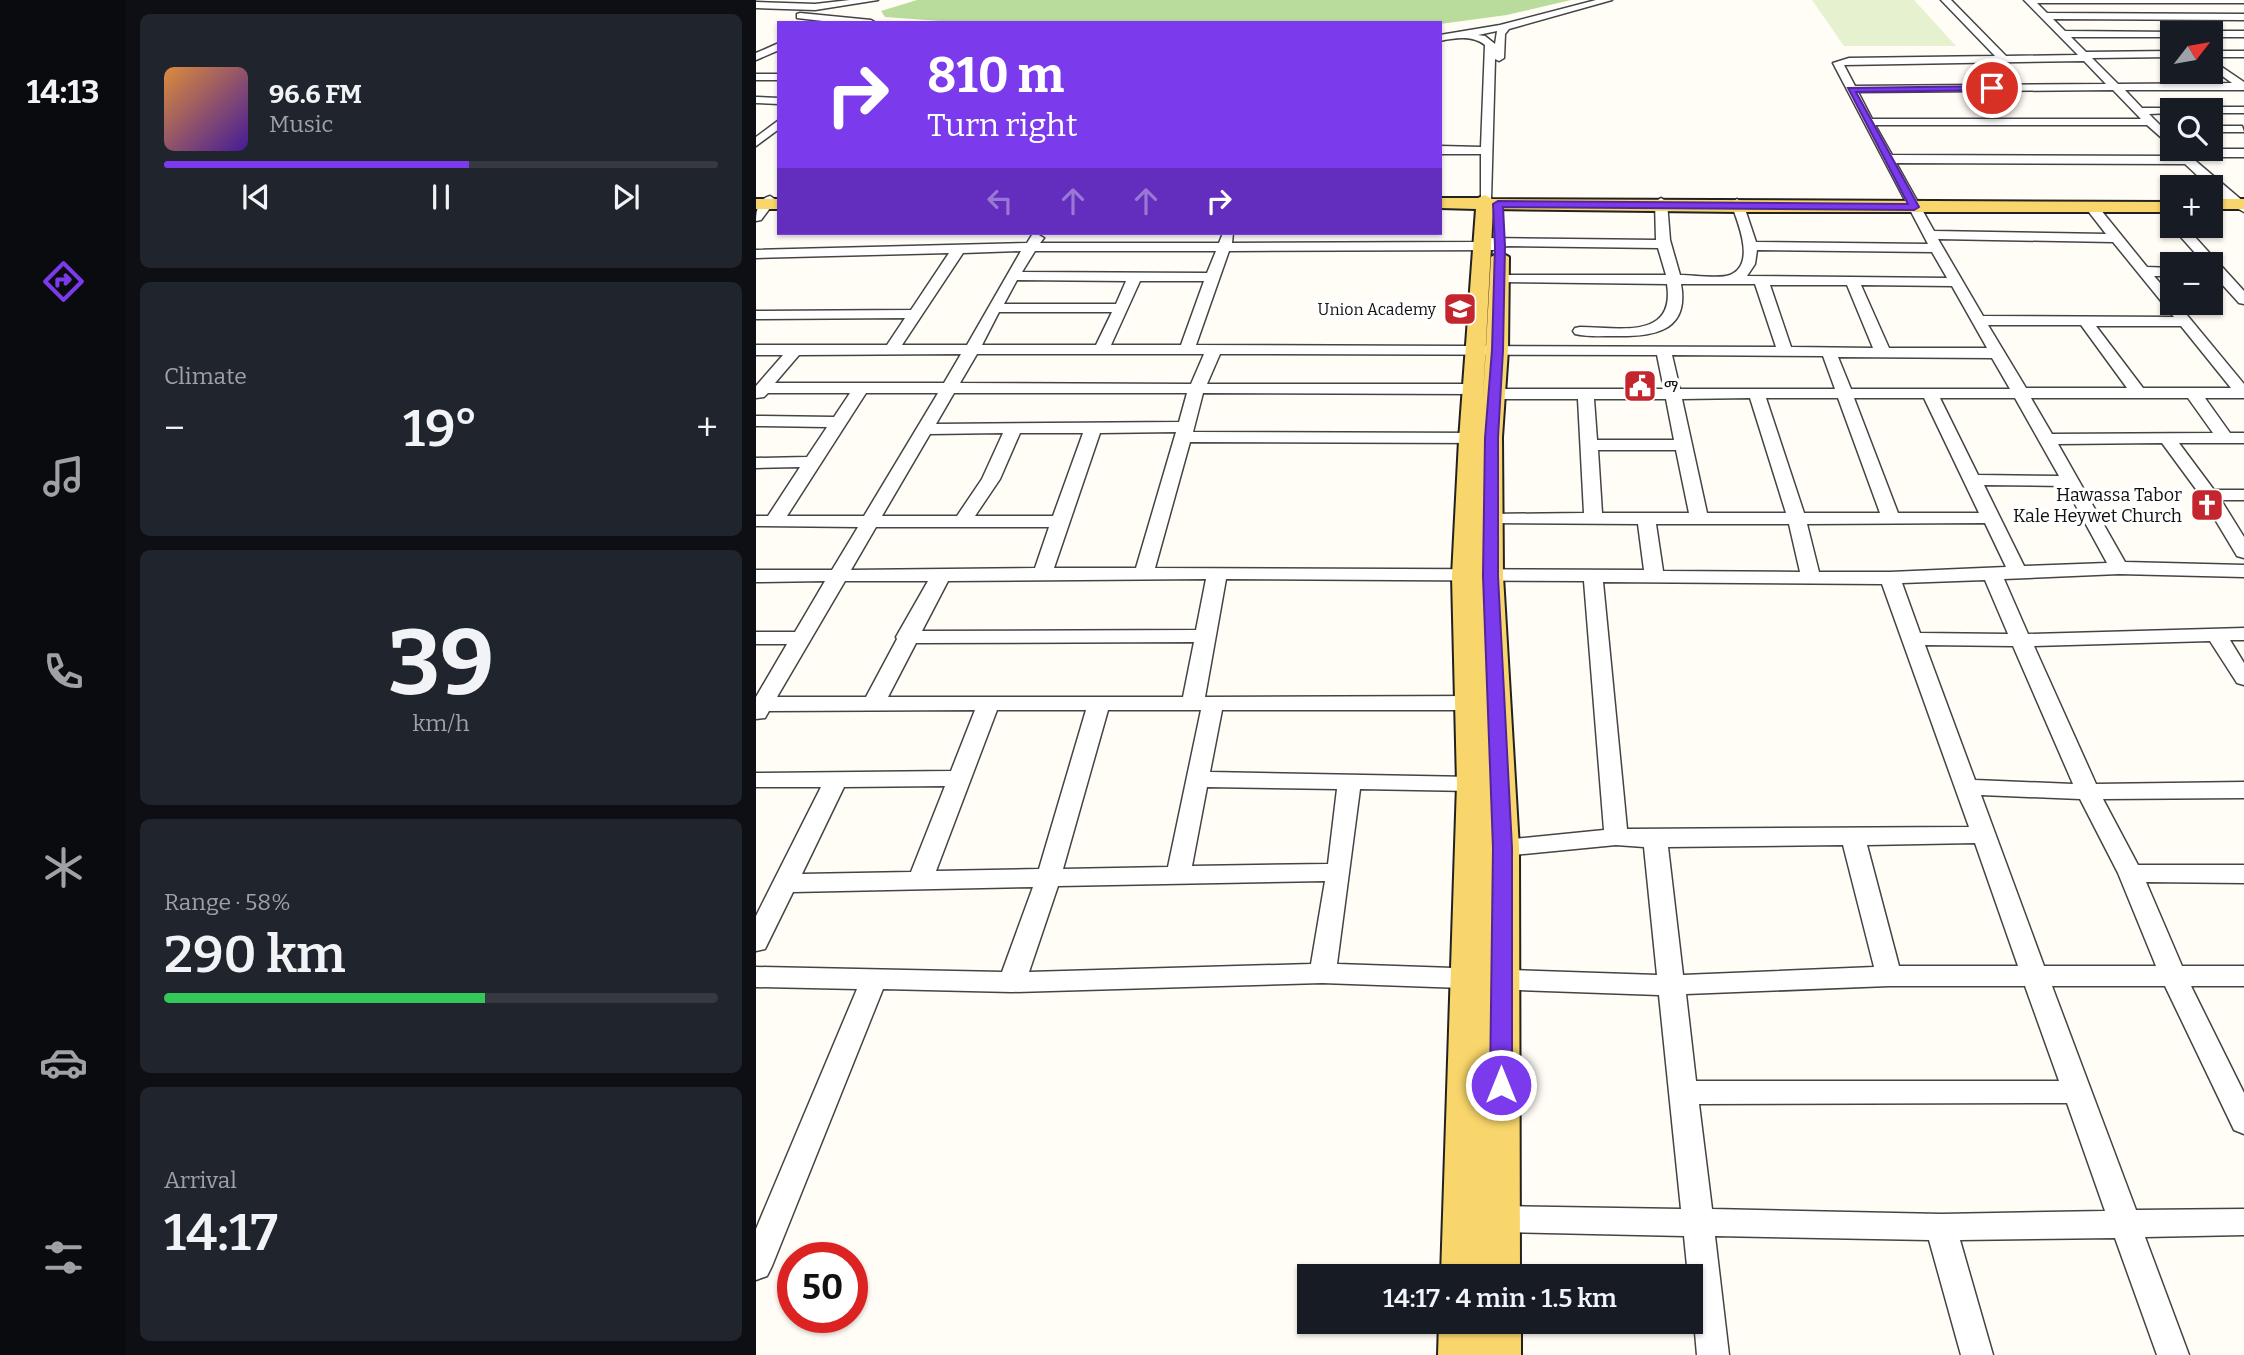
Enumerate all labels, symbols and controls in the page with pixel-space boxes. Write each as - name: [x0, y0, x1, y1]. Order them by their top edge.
- north arrow: [2160, 21, 2222, 84]
- map controls: [2160, 21, 2223, 315]
- text: 810 m: [927, 46, 1064, 105]
- icon: right: [812, 49, 903, 140]
- pin: [1962, 58, 2022, 118]
- icon: arrive: [1973, 69, 2011, 107]
- text: 14:13: [26, 73, 100, 111]
- text: 96.6 FM: [269, 79, 362, 110]
- button: search: [2160, 98, 2223, 161]
- text: Turn right: [927, 106, 1078, 144]
- text: Music: [269, 110, 333, 138]
- button: +: [2160, 175, 2223, 238]
- icon: previous: [237, 178, 275, 216]
- icon: pause: [422, 178, 460, 216]
- icon: next: [607, 178, 645, 216]
- icon: left: [981, 182, 1019, 220]
- icon: ahead: [1054, 182, 1092, 220]
- icon: ahead: [1127, 182, 1165, 220]
- icon: right: [1200, 182, 1238, 220]
- button: −: [2160, 252, 2223, 315]
- icon: directions: [39, 257, 88, 306]
- school or university icon: Union Academy: [1441, 290, 1479, 328]
- place label: Union Academy: [1317, 300, 1437, 319]
- text: Climate: [164, 362, 247, 390]
- public building icon: ማ: [1621, 367, 1659, 405]
- place label: ማ: [1664, 377, 1678, 396]
- text: 19°: [403, 397, 478, 460]
- text: −: [164, 405, 185, 451]
- text: +: [696, 405, 718, 451]
- icon: music: [39, 452, 88, 501]
- place label: Hawassa Tabor Kale Heywet Church: [2013, 484, 2182, 527]
- church icon: Hawassa Tabor Kale Heywet Church: [2188, 486, 2226, 524]
- text: 39: [388, 609, 494, 718]
- icon: phone: [39, 647, 88, 696]
- text: km/h: [413, 709, 469, 737]
- icon: climate: [39, 843, 88, 892]
- text: Range · 58%: [164, 888, 291, 916]
- text: 290 km: [164, 923, 346, 986]
- icon: car: [39, 1038, 88, 1087]
- position arrow: [1464, 1048, 1538, 1122]
- text: Arrival: [164, 1166, 237, 1194]
- text: 14:17: [164, 1201, 278, 1264]
- icon: filters: [39, 1233, 88, 1282]
- speed limit sign: 50: [777, 1242, 868, 1333]
- text: 14:17 · 4 min · 1.5 km: [1383, 1283, 1617, 1314]

